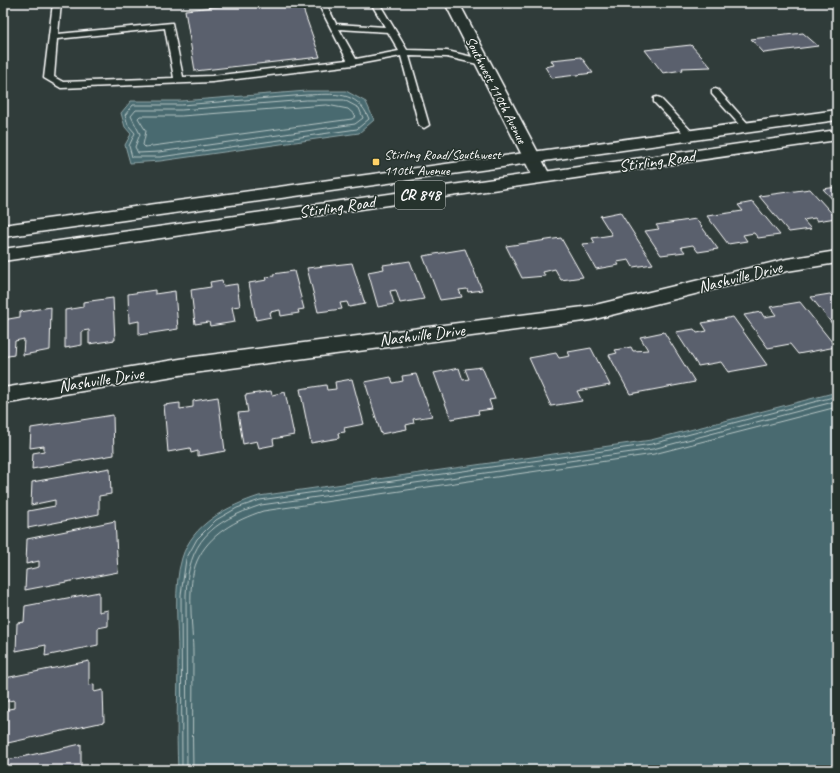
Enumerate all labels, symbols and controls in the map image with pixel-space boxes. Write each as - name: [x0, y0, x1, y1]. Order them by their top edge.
- street label: Southwest 110th Avenue: [462, 34, 531, 148]
- street label: Stirling Road: [618, 145, 699, 177]
- place label: Stirling Road/Southwest 110th Avenue: [384, 146, 502, 179]
- marker: Stirling Road/Southwest 110th Avenue: [371, 157, 381, 167]
- road number: CR 848: [395, 181, 445, 209]
- street label: Stirling Road: [298, 191, 379, 223]
- street label: Nashville Drive: [696, 256, 786, 298]
- street label: Nashville Drive: [378, 319, 467, 351]
- street label: Nashville Drive: [57, 363, 146, 397]

